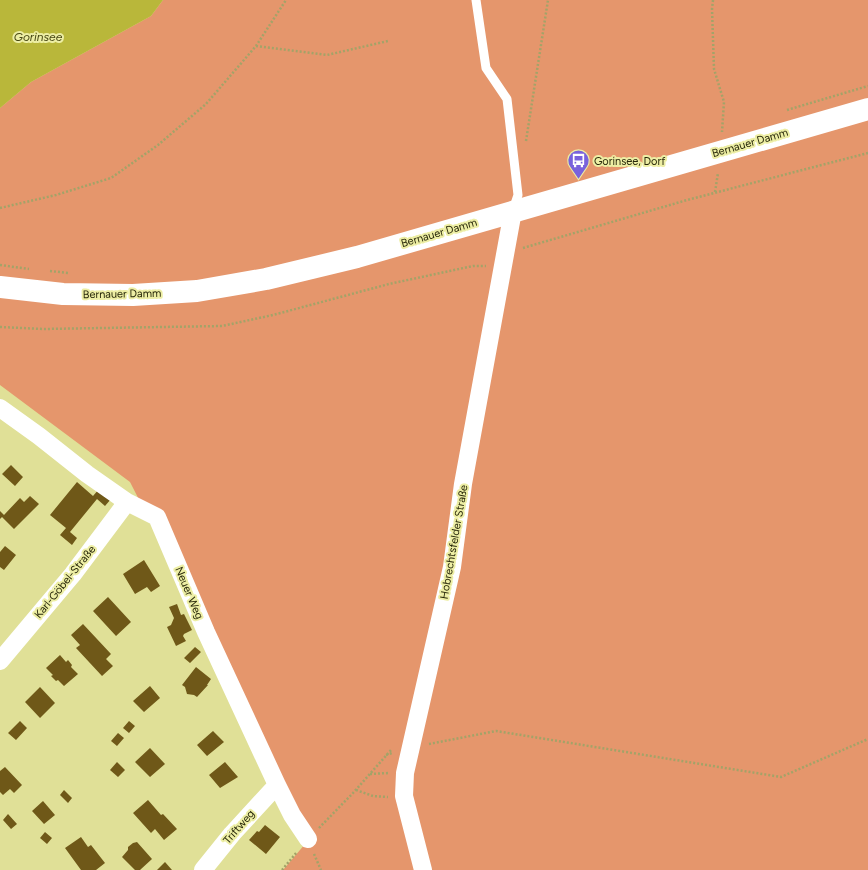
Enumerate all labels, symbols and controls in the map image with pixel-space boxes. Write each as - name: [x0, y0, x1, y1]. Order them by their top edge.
- water label: Gorinsee: [14, 30, 63, 44]
- street label: Bernauer Damm: [710, 126, 790, 160]
- bus stop icon: Gorinsee, Dorf: [566, 148, 592, 181]
- place label: Gorinsee, Dorf: [594, 155, 666, 168]
- street label: Bernauer Damm: [399, 216, 479, 250]
- street label: Bernauer Damm: [83, 287, 161, 301]
- street label: Hobrechtsfelder Straße: [438, 484, 470, 600]
- street label: Karl-Göbel-Straße: [32, 543, 98, 621]
- street label: Neuer Weg: [172, 565, 206, 621]
- street label: Triftweg: [221, 807, 257, 847]

